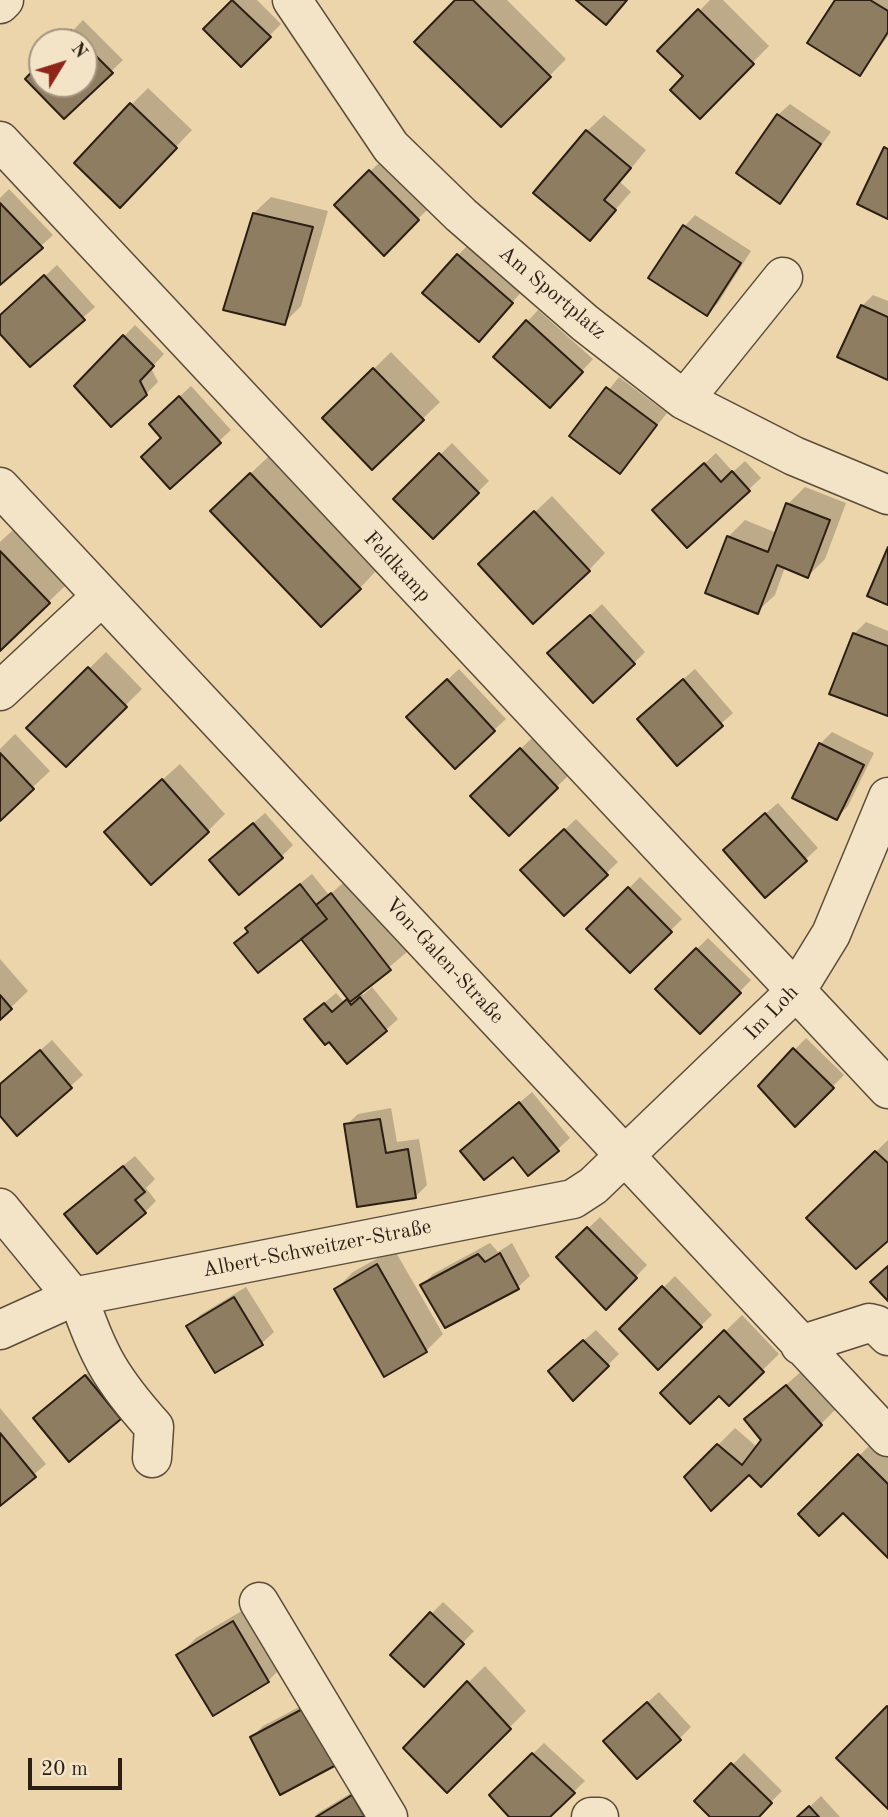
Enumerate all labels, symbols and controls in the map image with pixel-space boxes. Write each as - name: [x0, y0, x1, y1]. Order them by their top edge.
- north arrow: [28, 28, 98, 98]
- text: N: [66, 39, 90, 63]
- street label: Am Sportplatz: [493, 241, 611, 345]
- street label: Feldkamp: [358, 526, 436, 608]
- street label: Von-Galen-Straße: [379, 893, 509, 1029]
- street label: Im Loh: [740, 980, 804, 1046]
- street label: Albert-Schweitzer-Straße: [200, 1214, 434, 1284]
- scale bar: [32, 1744, 126, 1788]
- text: 20 m: [41, 1759, 88, 1780]

